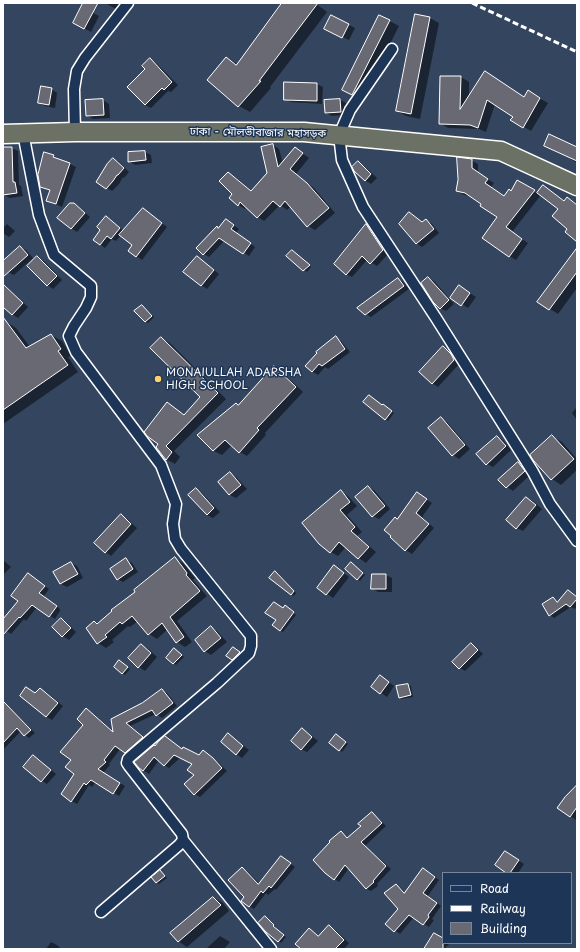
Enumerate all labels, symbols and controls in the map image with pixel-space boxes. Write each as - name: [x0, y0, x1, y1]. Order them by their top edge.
- street label: ঢাকা - মৌলভীবাজার মহাসড়ক: [190, 125, 326, 141]
- place label: MONAIULLAH ADARSHA HIGH SCHOOL: [166, 366, 302, 392]
- marker: MONAIULLAH ADARSHA HIGH SCHOOL: [153, 374, 163, 384]
- legend: [442, 872, 572, 944]
- text: Road: [480, 879, 509, 897]
- text: Railway: [480, 899, 526, 917]
- text: Building: [480, 919, 527, 937]

